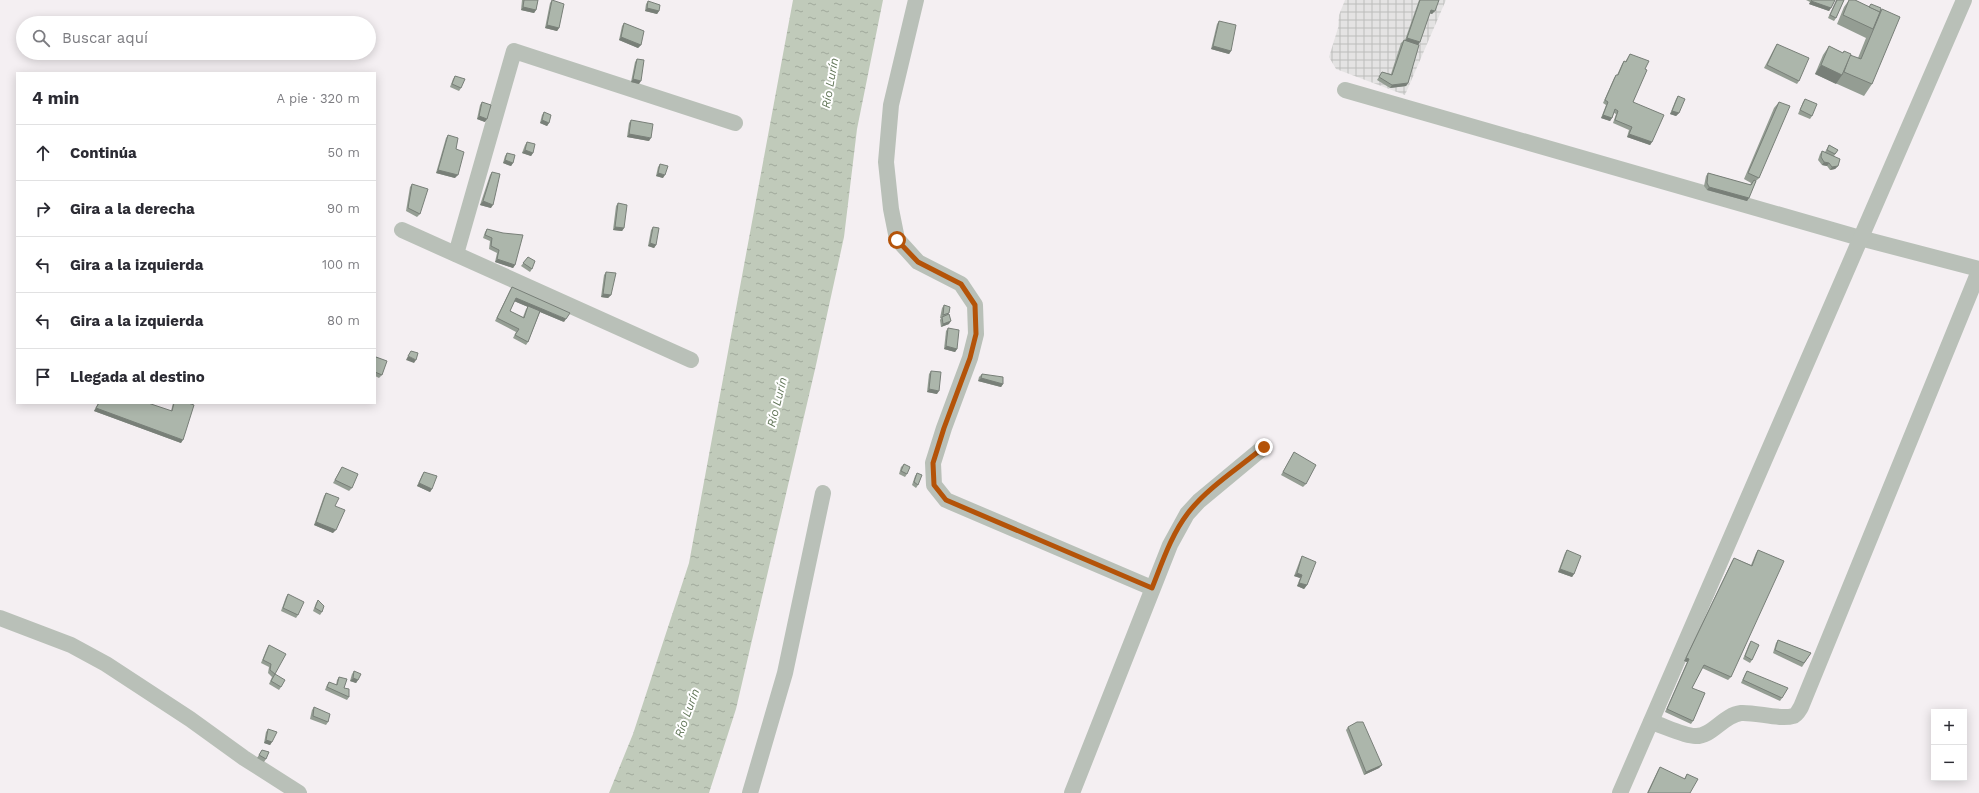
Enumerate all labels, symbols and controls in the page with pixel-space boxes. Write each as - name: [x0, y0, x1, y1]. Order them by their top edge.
- search box: [16, 16, 376, 60]
- icon: search: [30, 27, 52, 49]
- text: Buscar aquí: [62, 29, 148, 47]
- water label: Río Lurín: [819, 57, 841, 109]
- text: 4 min: [32, 88, 79, 108]
- text: A pie · 320 m: [277, 91, 360, 106]
- icon: ahead: [32, 142, 54, 164]
- text: Continúa: [70, 144, 137, 162]
- text: 50 m: [328, 145, 360, 160]
- icon: right: [32, 198, 54, 220]
- text: Gira a la derecha: [70, 200, 195, 218]
- text: 90 m: [327, 201, 360, 216]
- route start: [888, 231, 906, 249]
- icon: left: [32, 254, 54, 276]
- text: Gira a la izquierda: [70, 256, 203, 274]
- text: 100 m: [322, 257, 360, 272]
- icon: left: [32, 310, 54, 332]
- text: Gira a la izquierda: [70, 312, 203, 330]
- text: 80 m: [327, 313, 360, 328]
- icon: arrive: [32, 366, 54, 388]
- text: Llegada al destino: [70, 368, 205, 386]
- water label: Río Lurín: [764, 376, 790, 428]
- route end: [1255, 438, 1273, 456]
- water label: Río Lurín: [672, 687, 702, 739]
- map controls: [1931, 709, 1967, 781]
- button: +: [1931, 709, 1967, 745]
- button: −: [1931, 745, 1967, 781]

